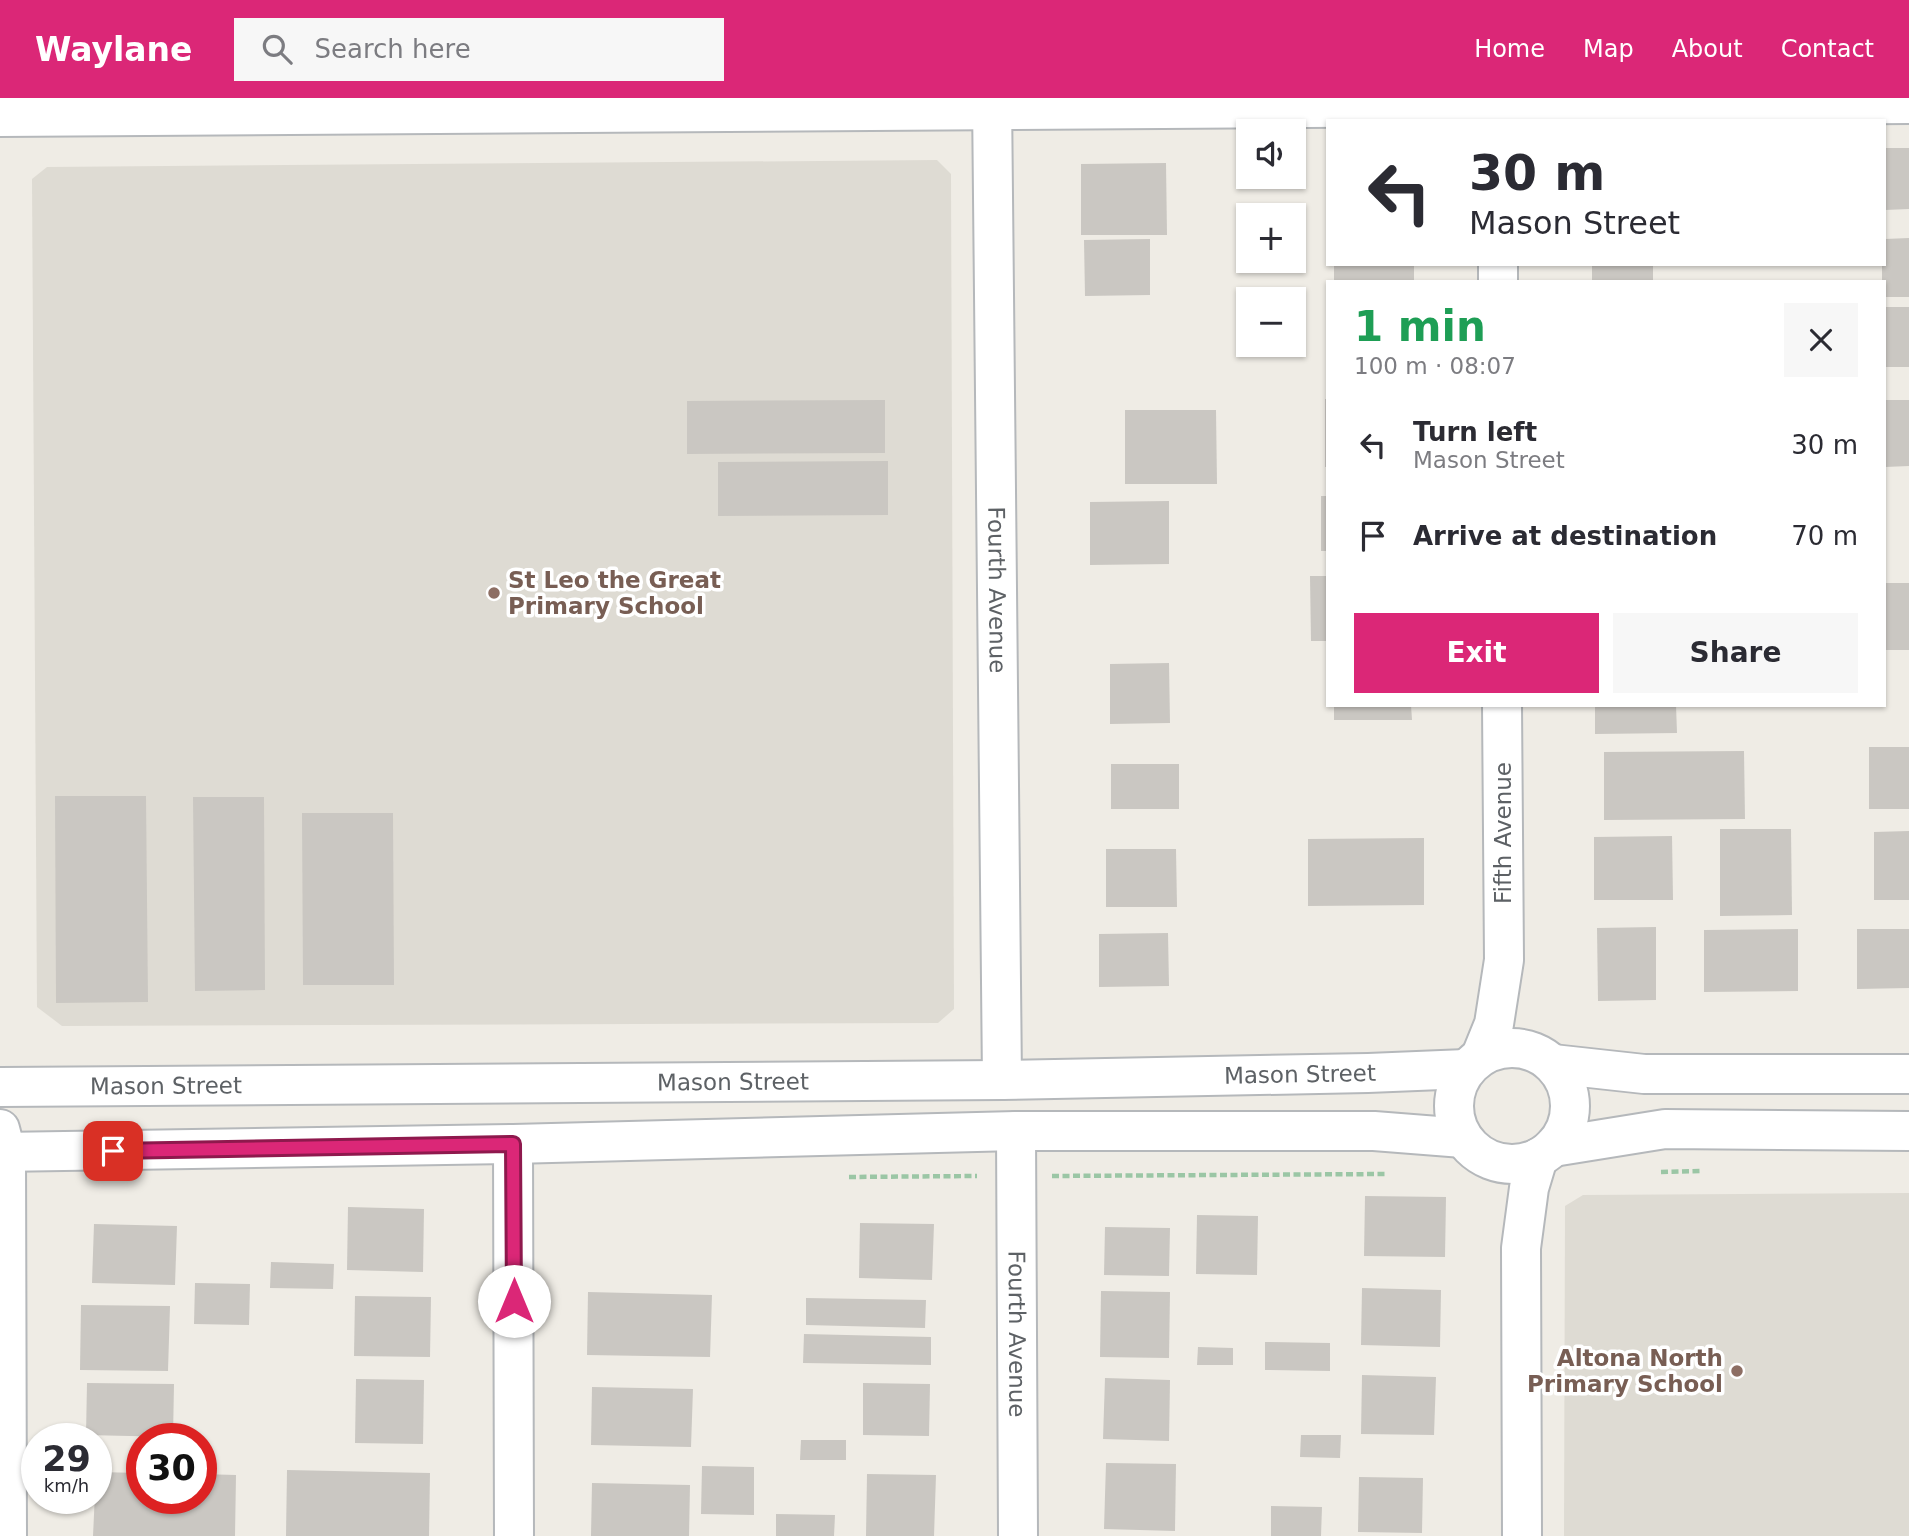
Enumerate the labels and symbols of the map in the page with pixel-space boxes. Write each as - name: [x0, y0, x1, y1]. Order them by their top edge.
- street label: Fourth Avenue: [983, 506, 1011, 674]
- place label: St Leo the Great Primary School: [508, 567, 721, 619]
- marker: St Leo the Great Primary School: [486, 585, 502, 601]
- street label: Fifth Avenue: [1490, 762, 1516, 904]
- street label: Mason Street: [1224, 1060, 1376, 1089]
- street label: Mason Street: [657, 1068, 809, 1095]
- street label: Mason Street: [90, 1072, 242, 1099]
- pin: [83, 1121, 143, 1181]
- street label: Fourth Avenue: [1004, 1250, 1030, 1418]
- position arrow: [477, 1264, 551, 1338]
- place label: Altona North Primary School: [1527, 1345, 1723, 1397]
- marker: Altona North Primary School: [1729, 1363, 1745, 1379]
- speed limit sign: 30: [126, 1423, 217, 1514]

